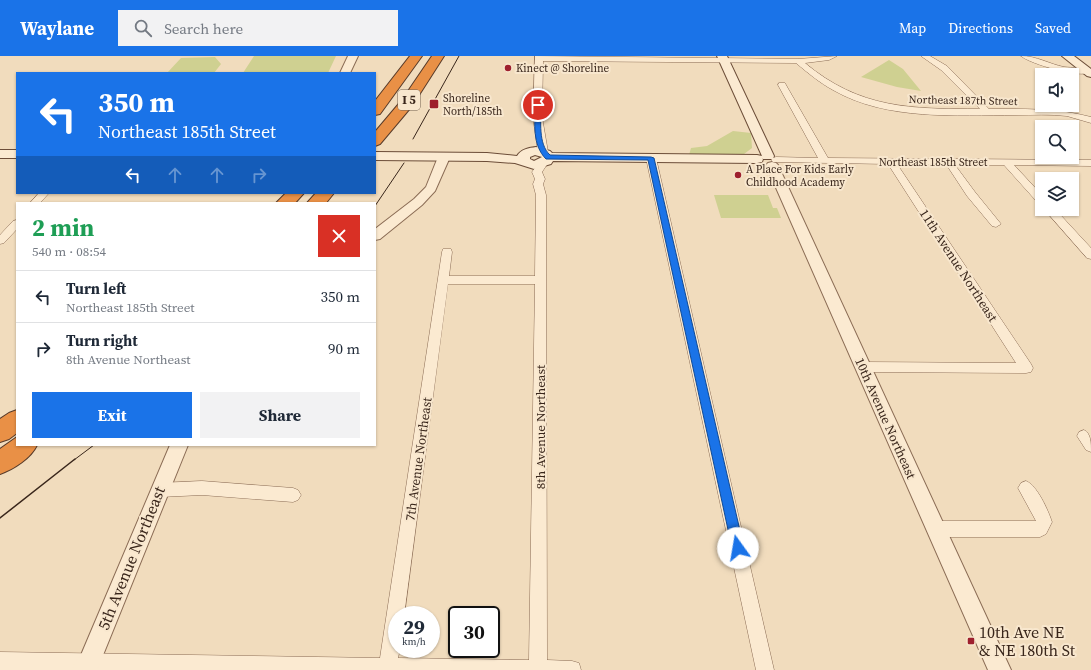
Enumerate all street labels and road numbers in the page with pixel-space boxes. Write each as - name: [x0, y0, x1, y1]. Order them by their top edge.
- road number: I 5: [398, 90, 420, 110]
- street label: Northeast 187th Street: [909, 92, 1018, 109]
- street label: Northeast 185th Street: [879, 155, 988, 170]
- street label: 11th Avenue Northeast: [916, 206, 1002, 326]
- street label: 10th Avenue Northeast: [851, 355, 920, 482]
- street label: 8th Avenue Northeast: [532, 364, 549, 489]
- street label: 7th Avenue Northeast: [401, 395, 436, 522]
- street label: 5th Avenue Northeast: [92, 482, 170, 633]

